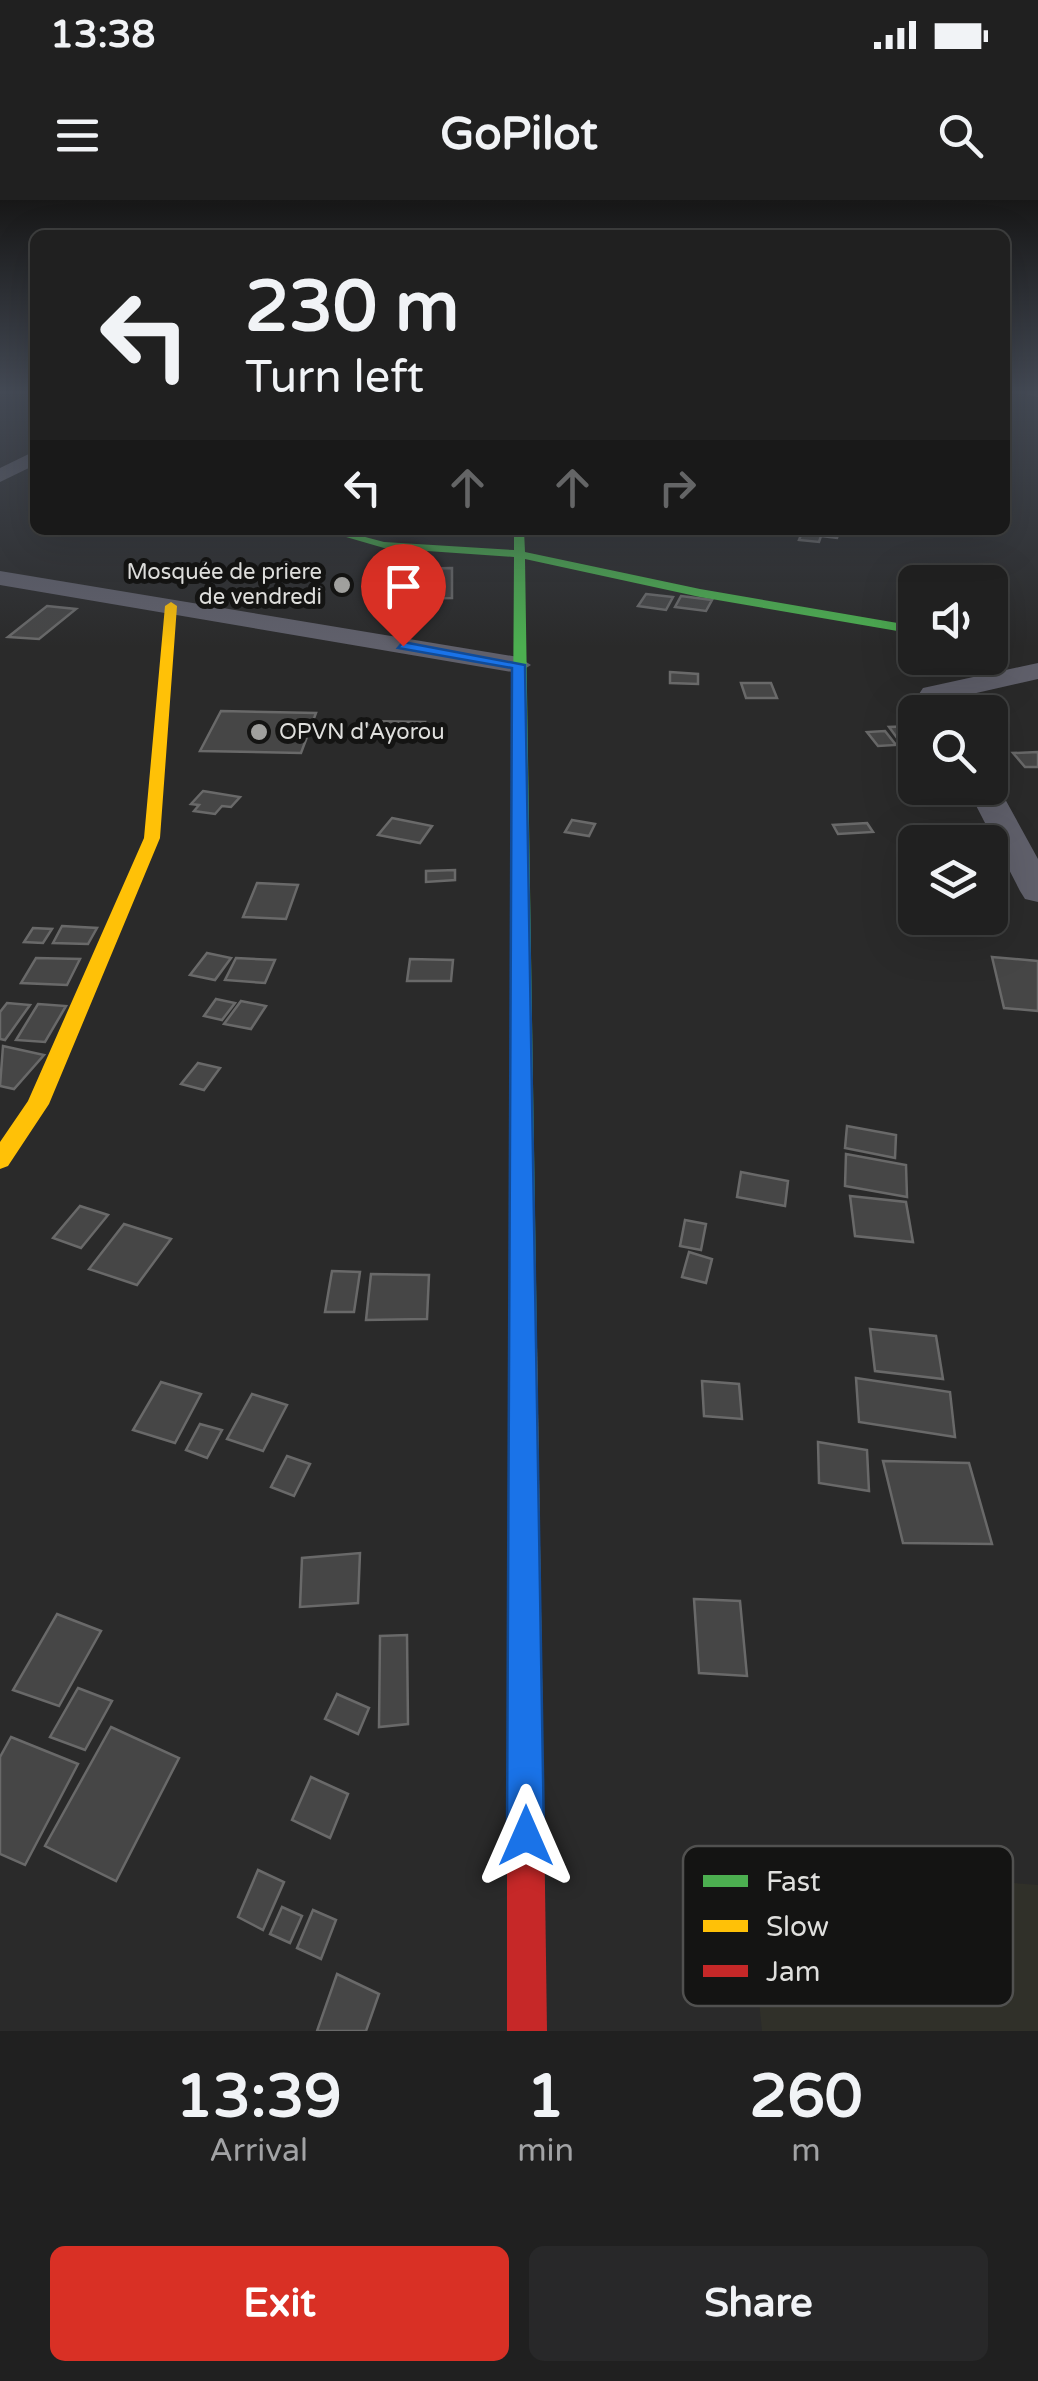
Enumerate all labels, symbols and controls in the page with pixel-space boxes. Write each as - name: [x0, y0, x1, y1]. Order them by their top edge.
- text: 13:38: [50, 12, 155, 58]
- icon: menu: [50, 108, 105, 163]
- text: GoPilot: [440, 108, 598, 162]
- icon: search: [933, 108, 988, 163]
- text: 230 m: [245, 266, 459, 350]
- icon: left: [80, 270, 210, 400]
- text: Turn left: [245, 351, 424, 405]
- icon: left: [335, 460, 390, 515]
- icon: ahead: [440, 460, 495, 515]
- icon: ahead: [545, 460, 600, 515]
- icon: right: [650, 460, 705, 515]
- pin: [361, 544, 446, 647]
- place label: Mosquée de priere de vendredi: [126, 559, 322, 610]
- icon: arrive: [376, 559, 431, 614]
- map controls: [898, 565, 1008, 935]
- button: sound: [898, 565, 1008, 675]
- marker: Mosquée de priere de vendredi: [331, 574, 353, 596]
- button: search: [898, 695, 1008, 805]
- place label: OPVN d'Ayorou: [279, 719, 445, 745]
- marker: OPVN d'Ayorou: [248, 721, 270, 743]
- button: layers: [898, 825, 1008, 935]
- position arrow: [474, 1784, 578, 1888]
- legend: [683, 1846, 1013, 2006]
- text: Fast: [766, 1865, 821, 1899]
- text: Slow: [766, 1910, 829, 1944]
- text: Jam: [766, 1955, 821, 1989]
- text: 13:39: [175, 2061, 342, 2133]
- text: 1: [527, 2061, 564, 2133]
- text: 260: [749, 2061, 863, 2133]
- text: Arrival: [209, 2132, 308, 2170]
- text: min: [517, 2132, 574, 2170]
- text: m: [791, 2132, 821, 2170]
- button: Exit: [50, 2246, 509, 2361]
- button: Share: [529, 2246, 988, 2361]

